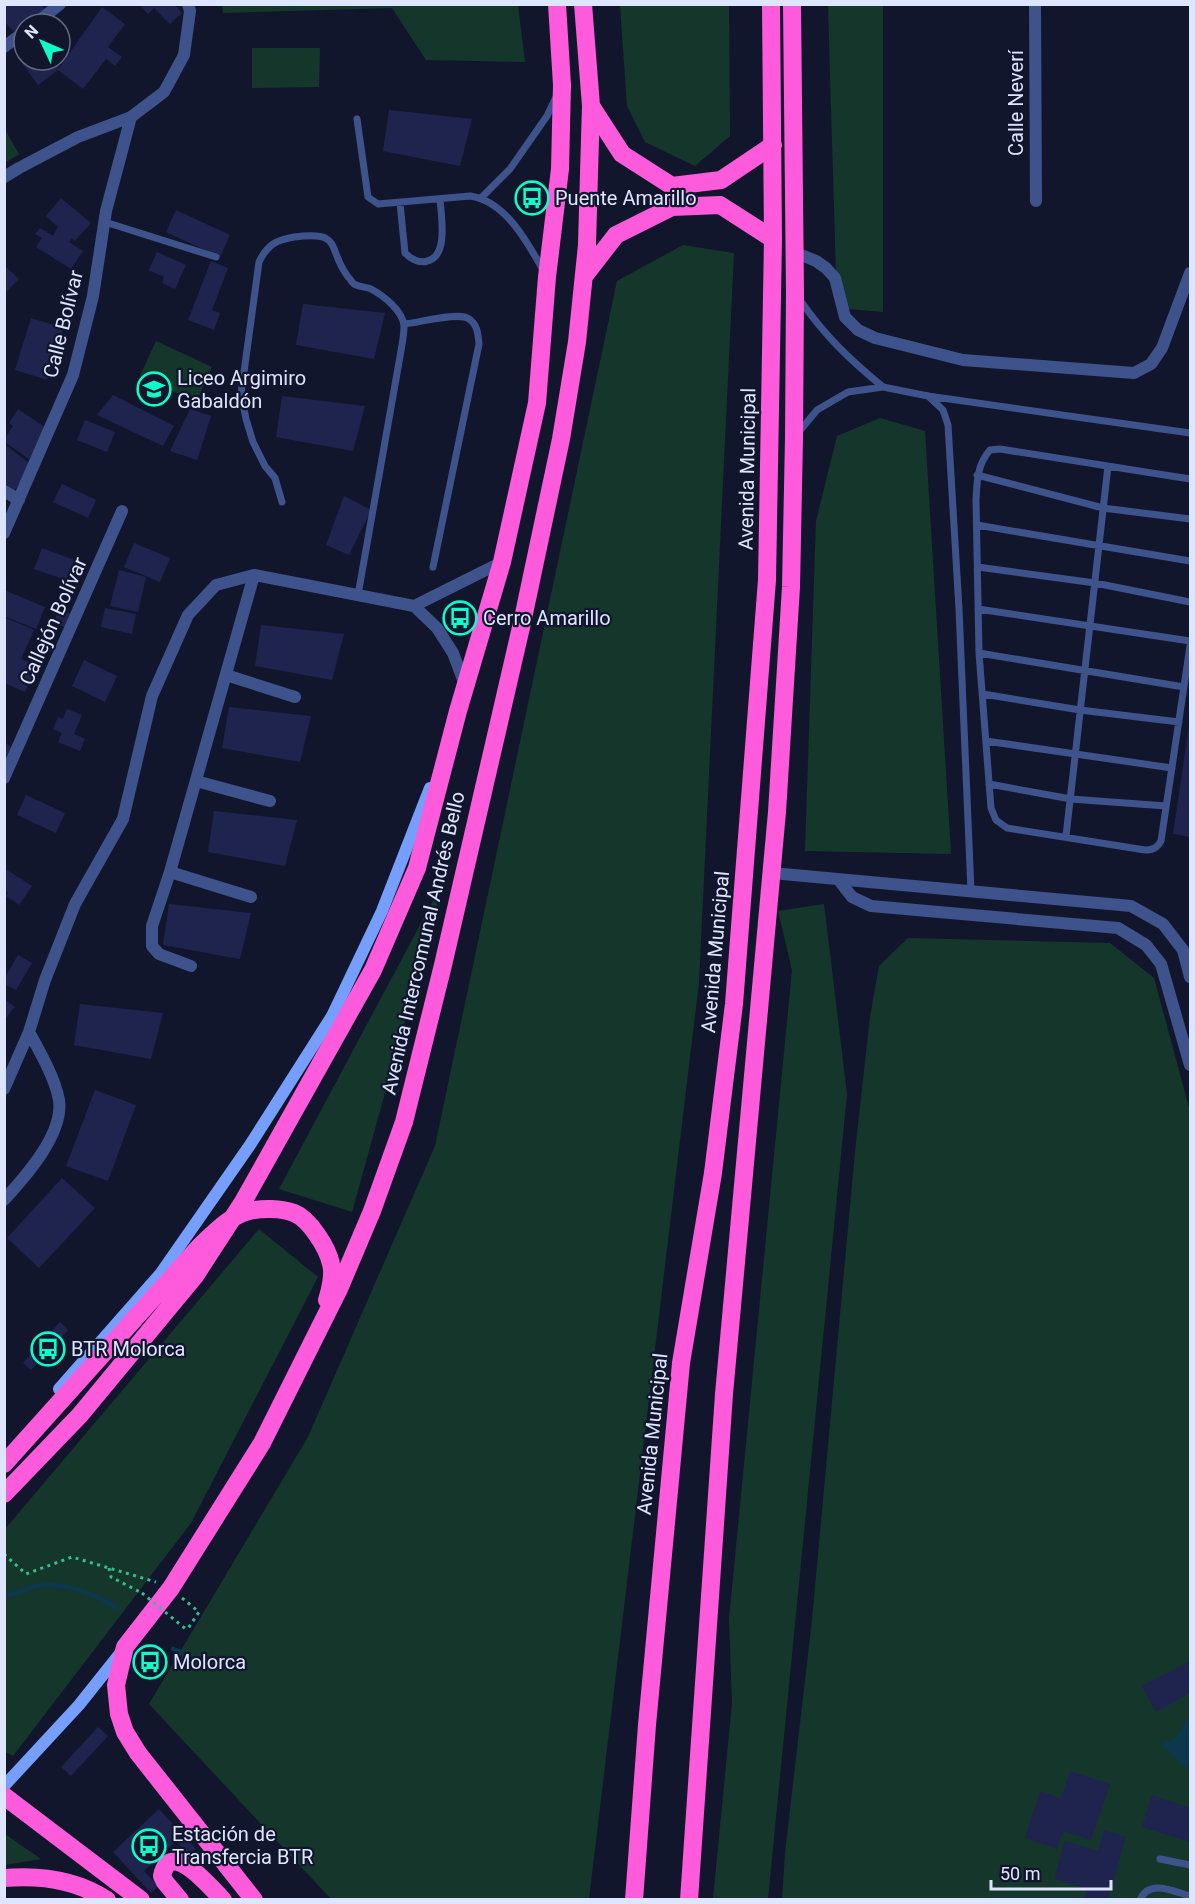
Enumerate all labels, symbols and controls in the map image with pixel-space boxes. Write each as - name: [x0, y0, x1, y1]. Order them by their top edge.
- north arrow: [12, 12, 72, 72]
- text: N: [21, 21, 42, 43]
- street label: Calle Neverí: [1004, 49, 1028, 156]
- bus stop icon: Puente Amarillo: [514, 180, 550, 216]
- place label: Puente Amarillo: [555, 186, 697, 210]
- street label: Calle Bolívar: [38, 267, 88, 380]
- place label: Liceo Argimiro Gabaldón: [177, 366, 306, 413]
- school or university icon: Liceo Argimiro Gabaldón: [136, 371, 172, 407]
- street label: Avenida Municipal: [734, 388, 760, 550]
- street label: Callejón Bolívar: [14, 553, 92, 689]
- bus stop icon: Cerro Amarillo: [442, 600, 478, 636]
- place label: Cerro Amarillo: [483, 606, 611, 630]
- street label: Avenida Intercomunal Andrés Bello: [376, 789, 470, 1097]
- street label: Avenida Municipal: [696, 870, 734, 1034]
- bus stop icon: BTR Molorca: [30, 1331, 66, 1367]
- place label: BTR Molorca: [71, 1337, 186, 1361]
- street label: Avenida Municipal: [632, 1352, 672, 1516]
- bus stop icon: Molorca: [132, 1644, 168, 1680]
- place label: Molorca: [173, 1650, 246, 1674]
- place label: Estación de Transfercia BTR: [172, 1822, 313, 1869]
- bus stop icon: Estación de Transfercia BTR: [131, 1828, 167, 1864]
- scale bar: [991, 1853, 1111, 1891]
- text: 50 m: [1000, 1863, 1040, 1884]

